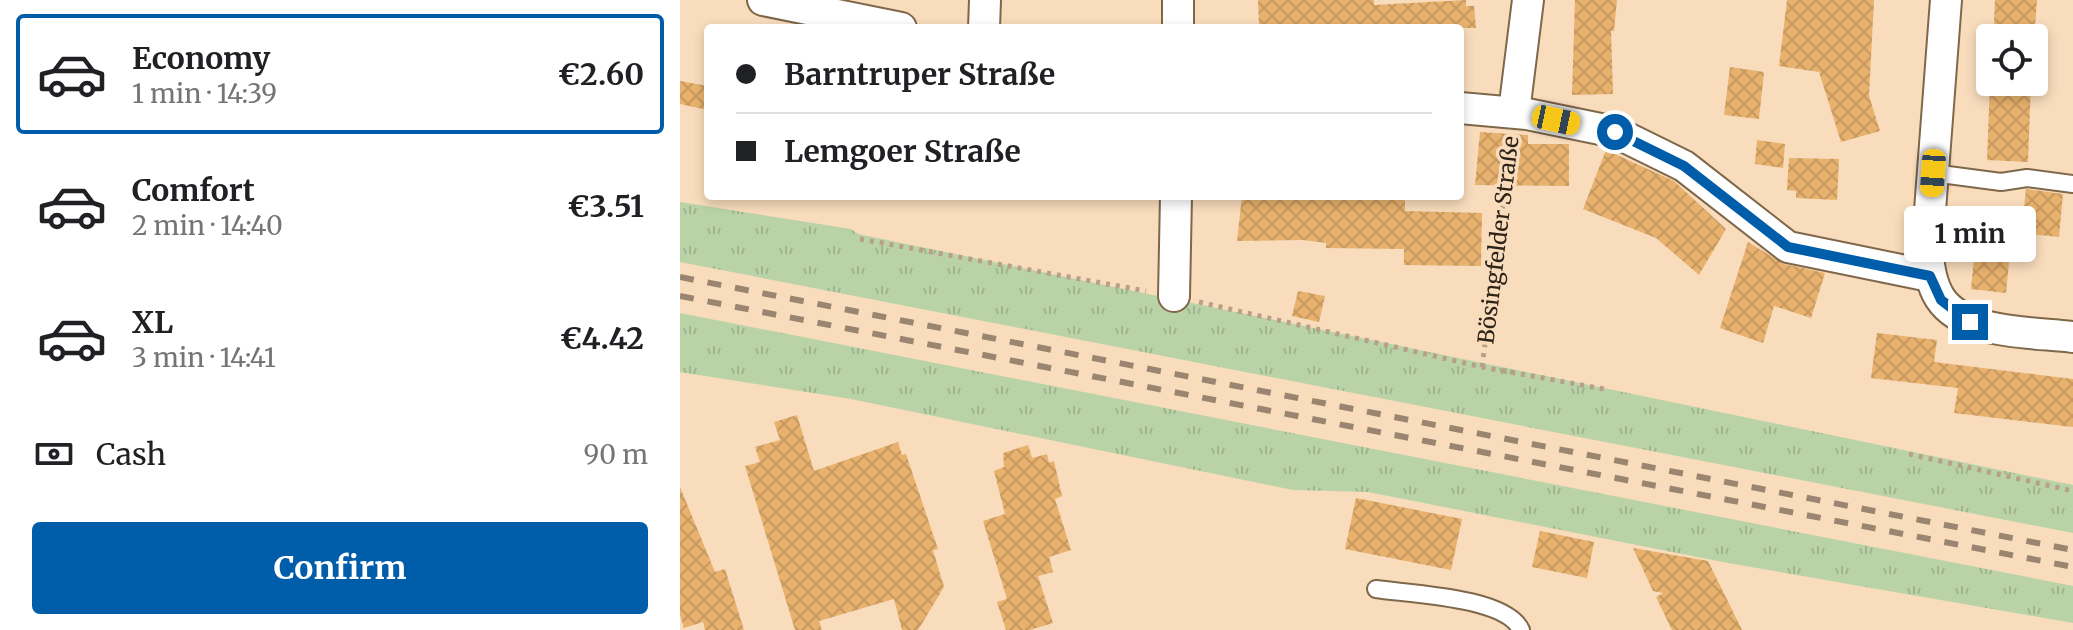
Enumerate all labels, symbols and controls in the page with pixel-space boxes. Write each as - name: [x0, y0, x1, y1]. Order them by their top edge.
- map controls: [1976, 24, 2048, 96]
- button: locate: [1976, 24, 2048, 96]
- icon: car: [36, 38, 108, 110]
- text: Economy: [132, 39, 270, 77]
- text: €2.60: [558, 55, 644, 93]
- text: Barntruper Straße: [784, 55, 1055, 93]
- text: 1 min · 14:39: [132, 77, 277, 110]
- car: [1530, 103, 1582, 137]
- route start: [1597, 114, 1633, 150]
- text: Lemgoer Straße: [784, 132, 1021, 170]
- street label: Bösingfelder Straße: [1471, 134, 1525, 346]
- car: [1919, 148, 1947, 198]
- icon: car: [36, 170, 108, 242]
- text: Comfort: [132, 171, 255, 209]
- text: €3.51: [567, 187, 644, 225]
- callout: 1 min: [1904, 206, 2036, 262]
- text: 2 min · 14:40: [132, 209, 283, 242]
- text: 1 min: [1935, 217, 2005, 250]
- icon: car: [36, 302, 108, 374]
- text: XL: [132, 303, 173, 341]
- route end: [1952, 304, 1988, 340]
- text: €4.42: [560, 319, 644, 357]
- text: 3 min · 14:41: [132, 341, 276, 374]
- icon: cash: [32, 432, 76, 476]
- text: Cash: [96, 435, 166, 473]
- text: 90 m: [584, 438, 648, 471]
- button: Confirm: [32, 522, 648, 614]

